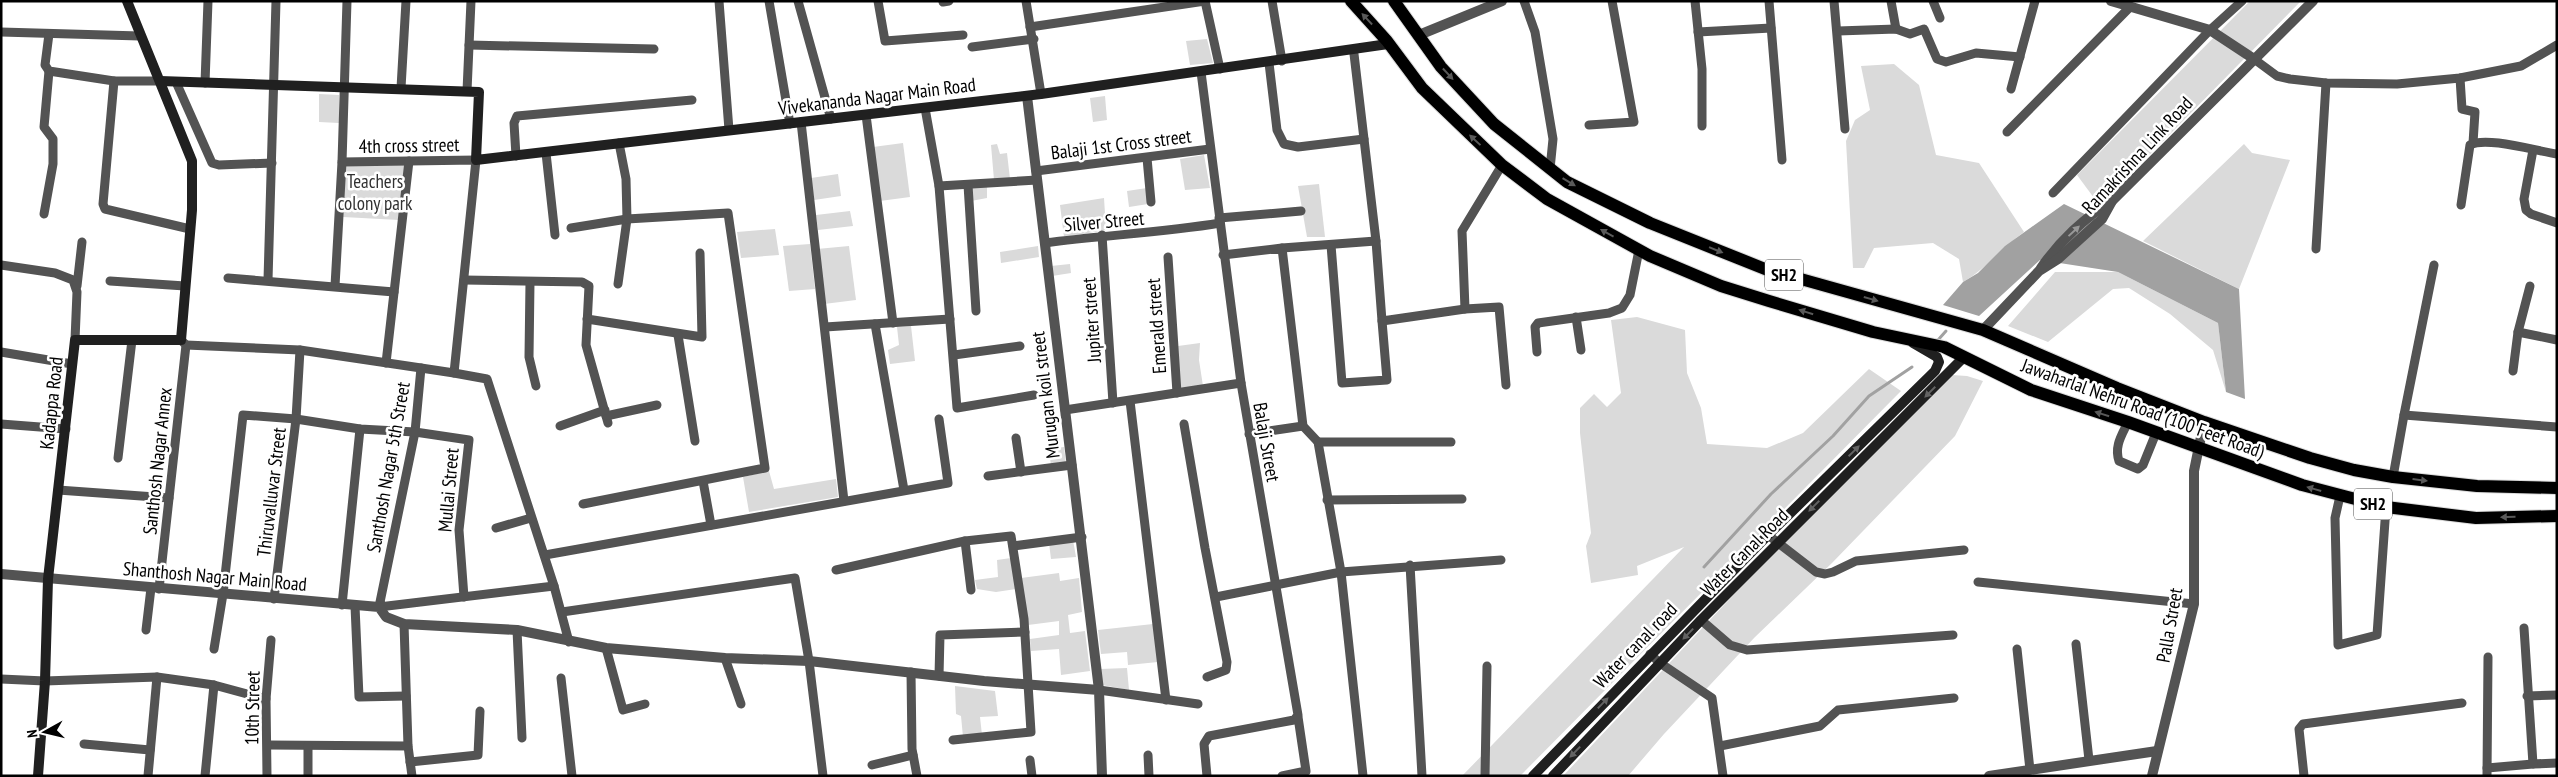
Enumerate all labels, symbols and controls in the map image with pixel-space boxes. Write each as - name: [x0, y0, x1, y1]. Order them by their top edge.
- one-way arrow: [1361, 14, 1373, 26]
- one-way arrow: [1442, 68, 1454, 80]
- street label: Vivekananda Nagar Main Road: [776, 72, 977, 120]
- street label: Ramakrishna Link Road: [2076, 91, 2198, 219]
- street label: Balaji 1st Cross street: [1049, 123, 1193, 165]
- street label: 4th cross street: [358, 132, 460, 158]
- one-way arrow: [1470, 134, 1482, 146]
- park label: Teachers colony park: [338, 169, 413, 215]
- one-way arrow: [1562, 177, 1575, 186]
- street label: Silver Street: [1063, 205, 1146, 236]
- one-way arrow: [2068, 225, 2080, 237]
- one-way arrow: [1601, 228, 1614, 237]
- one-way arrow: [1709, 246, 1723, 254]
- road number: SH2: [1765, 260, 1803, 290]
- street label: Jupiter street: [1076, 276, 1106, 364]
- street label: Emerald street: [1141, 277, 1171, 374]
- one-way arrow: [1863, 296, 1878, 304]
- one-way arrow: [1799, 307, 1814, 315]
- street label: Murugan koil street: [1025, 329, 1065, 460]
- street label: Jawaharlal Nehru Road (100 Feet Road): [2017, 353, 2268, 463]
- street label: Kadappa Road: [34, 356, 68, 450]
- street label: Santhosh Nagar 5th Street: [361, 379, 415, 554]
- street label: Santhosh Nagar Annex: [137, 386, 177, 536]
- one-way arrow: [1924, 386, 1936, 398]
- street label: Balaji Street: [1248, 400, 1286, 484]
- one-way arrow: [2095, 410, 2110, 417]
- street label: Thiruvalluvar Street: [251, 425, 291, 558]
- one-way arrow: [1847, 445, 1859, 457]
- street label: Mullai Street: [432, 446, 464, 533]
- one-way arrow: [2412, 476, 2428, 484]
- one-way arrow: [2306, 484, 2321, 492]
- road number: SH2: [2354, 488, 2392, 520]
- one-way arrow: [1808, 500, 1820, 512]
- street label: Water Canal Road: [1695, 503, 1793, 601]
- one-way arrow: [2500, 514, 2516, 522]
- street label: Shanthosh Nagar Main Road: [122, 556, 308, 596]
- street label: Palla Street: [2151, 585, 2188, 664]
- street label: Water canal road: [1588, 597, 1682, 693]
- one-way arrow: [1682, 628, 1694, 640]
- street label: 10th Street: [239, 670, 265, 745]
- one-way arrow: [1597, 697, 1609, 709]
- north arrow: [20, 707, 70, 757]
- text: N: [23, 729, 42, 739]
- one-way arrow: [1570, 745, 1582, 757]

